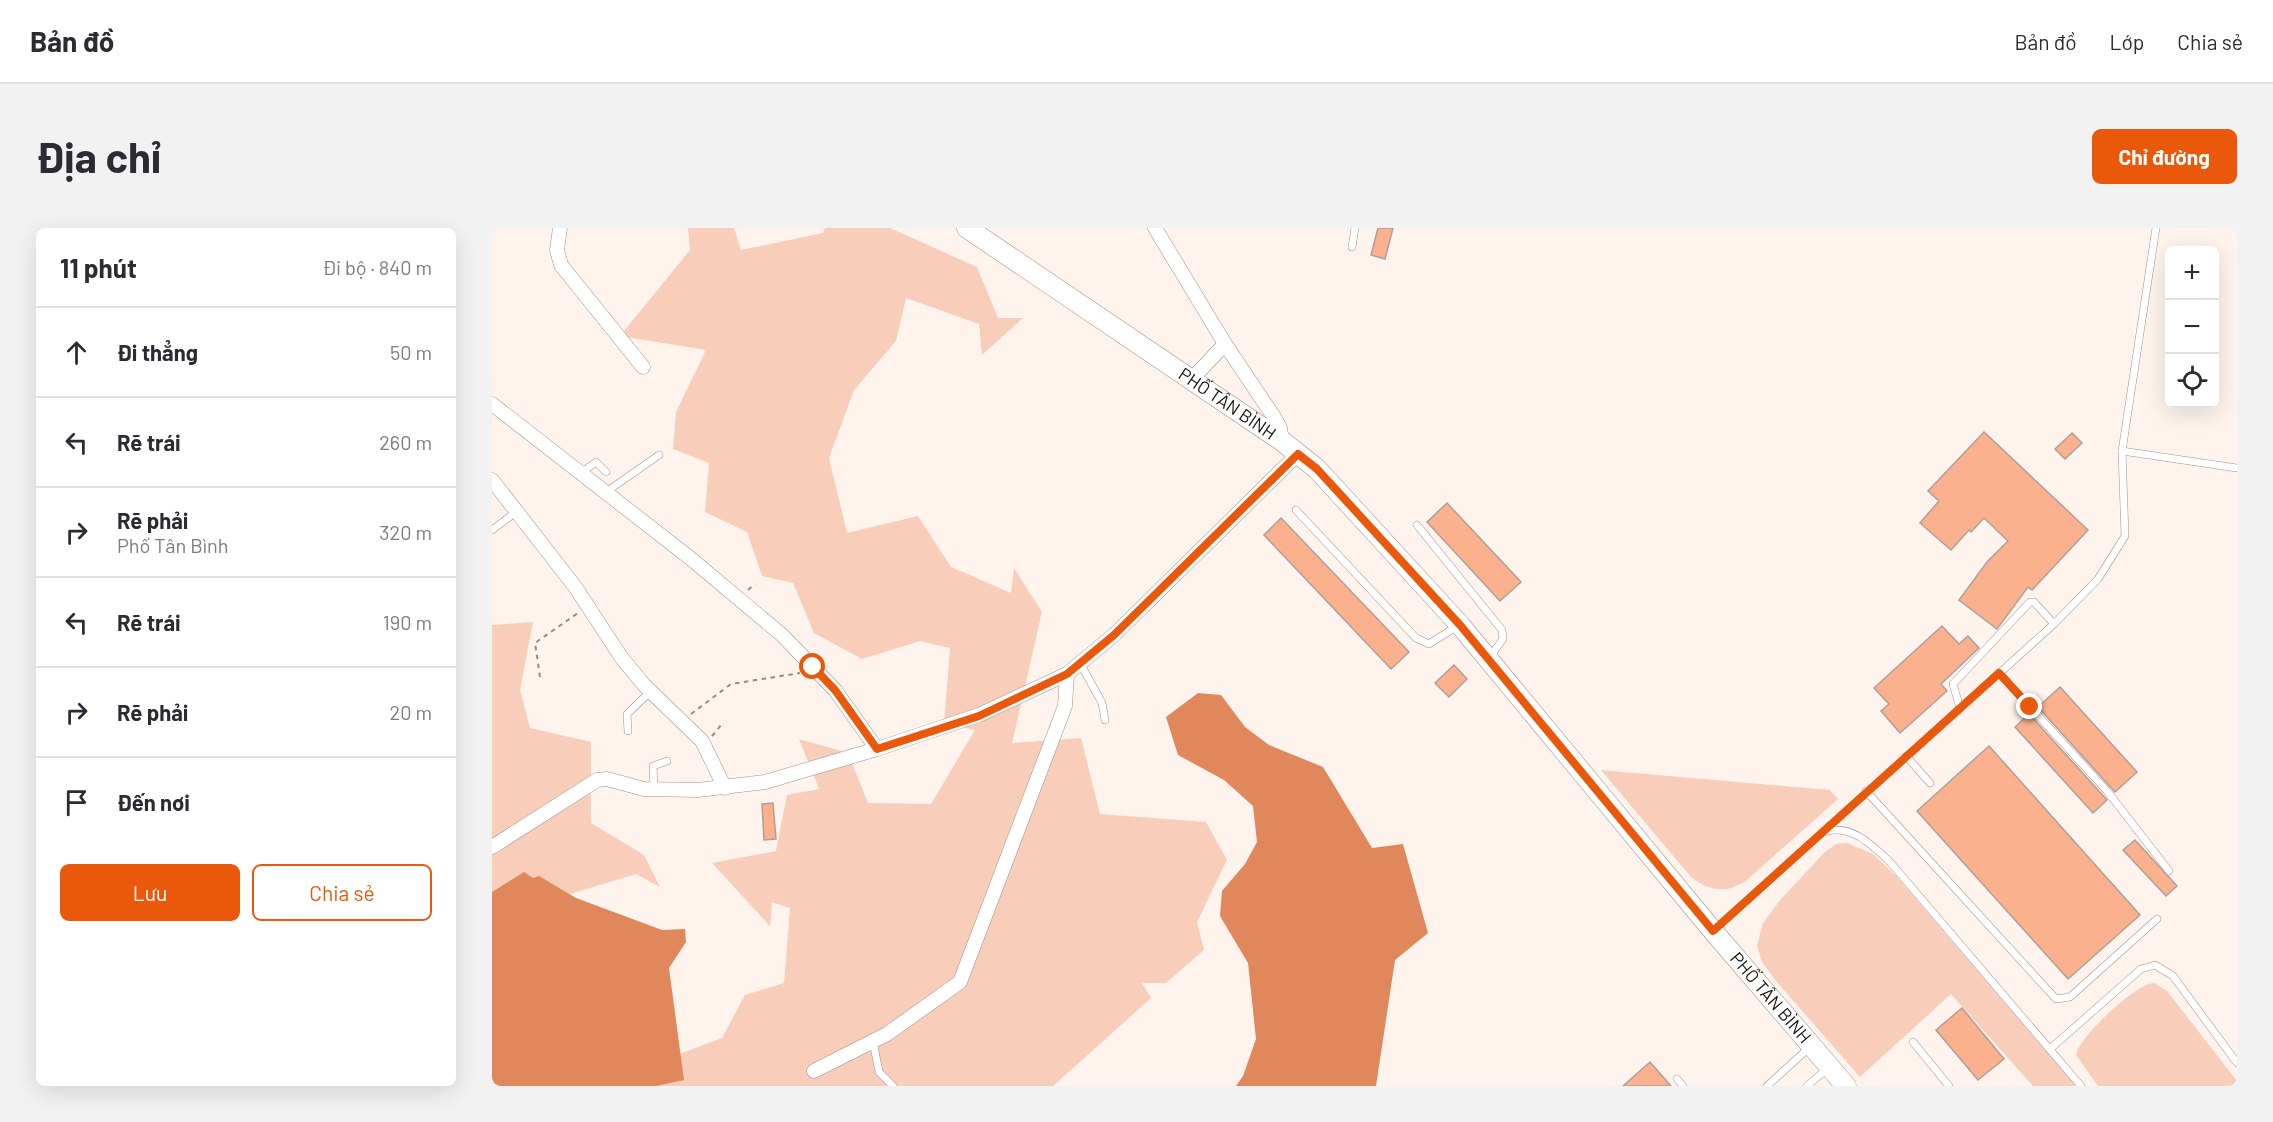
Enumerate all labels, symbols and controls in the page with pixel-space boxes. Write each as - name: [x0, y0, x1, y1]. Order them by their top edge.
- text: Bản đồ: [30, 24, 114, 58]
- text: Bản đồ: [2015, 29, 2077, 54]
- text: Lớp: [2110, 29, 2144, 54]
- text: Chia sẻ: [2177, 29, 2243, 54]
- button: Chỉ đường: [2092, 129, 2237, 184]
- text: Địa chỉ: [36, 131, 161, 181]
- map controls: [2165, 246, 2219, 408]
- button: +: [2165, 246, 2219, 300]
- text: 11 phút: [60, 252, 137, 283]
- text: Đi bộ · 840 m: [322, 255, 432, 279]
- button: −: [2165, 300, 2219, 354]
- icon: ahead: [60, 336, 93, 369]
- text: Đi thẳng: [117, 339, 198, 365]
- text: 50 m: [390, 340, 432, 364]
- button: locate: [2165, 354, 2219, 408]
- street label: PHỐ TÂN BÌNH: [1175, 362, 1281, 444]
- icon: left: [60, 426, 93, 459]
- text: Rẽ trái: [117, 429, 181, 455]
- text: 260 m: [379, 430, 432, 454]
- text: Rẽ phải: [117, 507, 188, 533]
- icon: right: [60, 516, 93, 549]
- text: 320 m: [379, 520, 432, 544]
- text: Phố Tân Bình: [117, 533, 229, 557]
- icon: left: [60, 606, 93, 639]
- text: Rẽ trái: [117, 609, 181, 635]
- text: 190 m: [383, 610, 432, 634]
- route start: [799, 653, 825, 679]
- route end: [2016, 693, 2042, 719]
- icon: right: [60, 696, 93, 729]
- text: Rẽ phải: [117, 699, 188, 725]
- text: 20 m: [389, 700, 432, 724]
- icon: arrive: [60, 786, 93, 819]
- text: Đến nơi: [117, 789, 190, 815]
- button: Lưu: [60, 864, 240, 921]
- button: Chia sẻ: [252, 864, 432, 921]
- street label: PHỐ TÂN BÌNH: [1726, 947, 1816, 1047]

